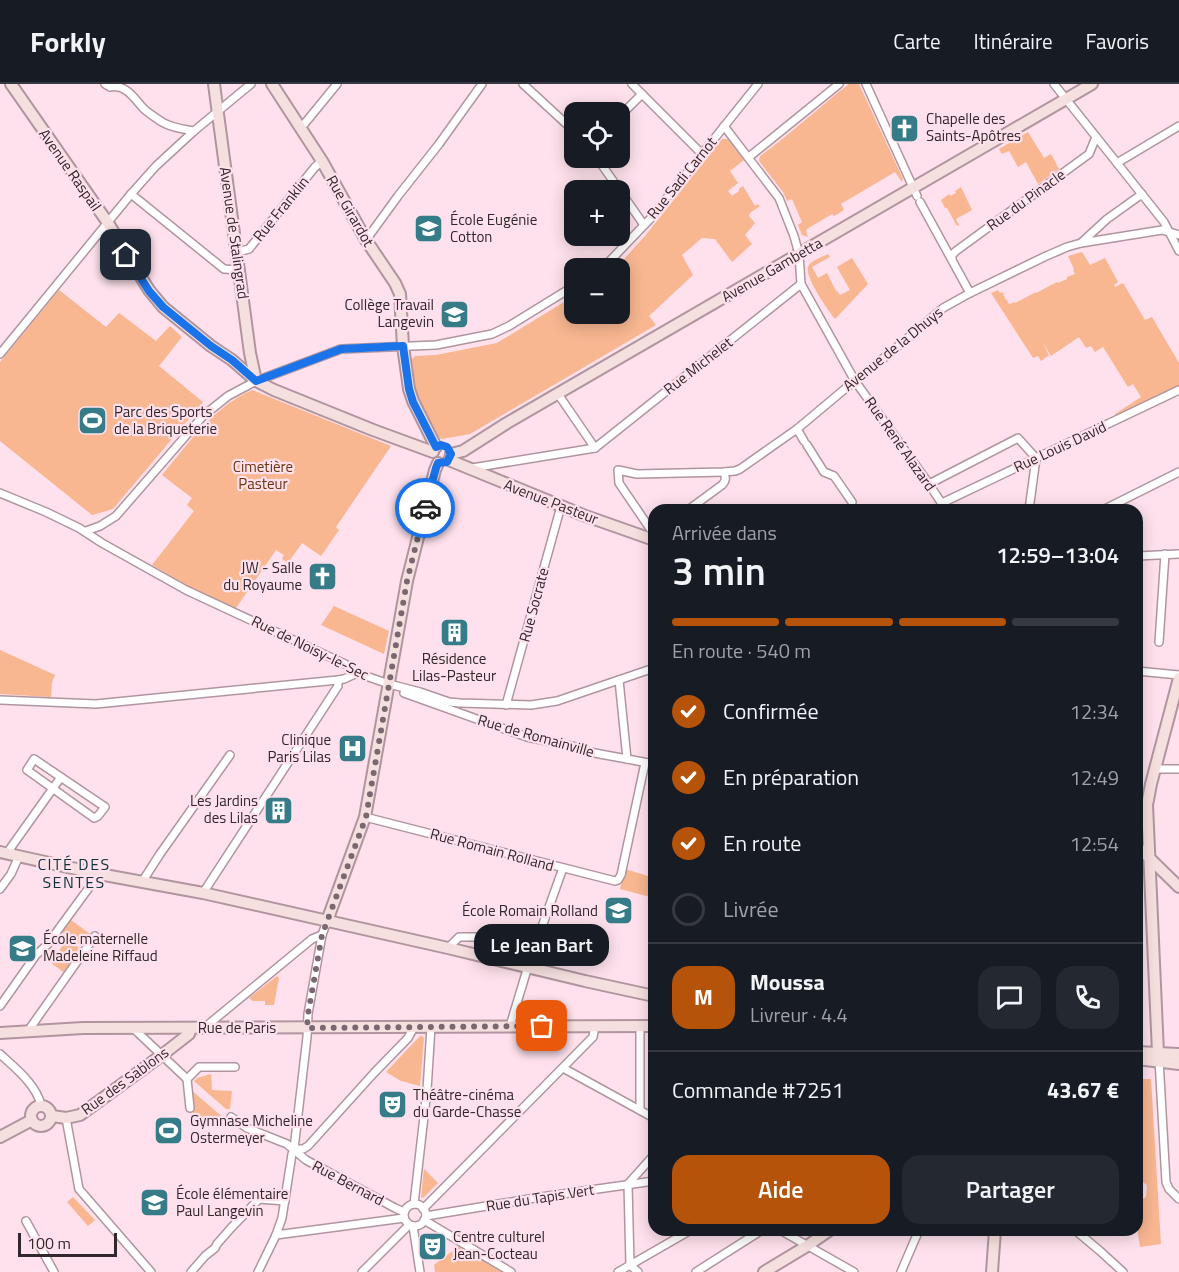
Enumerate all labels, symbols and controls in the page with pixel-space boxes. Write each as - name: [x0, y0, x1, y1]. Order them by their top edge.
- text: Forkly: [30, 20, 106, 63]
- text: Carte: [893, 25, 941, 57]
- text: Itinéraire: [974, 25, 1053, 57]
- text: Favoris: [1086, 25, 1149, 57]
- map controls: [564, 102, 630, 324]
- button: locate: [564, 102, 630, 168]
- place label: Chapelle des Saints-Apôtres: [926, 107, 1021, 147]
- church icon: Chapelle des Saints-Apôtres: [889, 112, 921, 144]
- street label: Avenue Raspail: [33, 124, 107, 216]
- street label: Rue Sadi Carnot: [641, 131, 723, 224]
- street label: Rue du Pinacle: [981, 163, 1070, 236]
- street label: Avenue de Stalingrad: [214, 165, 255, 300]
- street label: Rue Franklin: [247, 171, 314, 246]
- street label: Rue Girardot: [321, 171, 381, 251]
- button: +: [564, 180, 630, 246]
- place label: École Eugénie Cotton: [450, 208, 537, 248]
- school or university icon: École Eugénie Cotton: [413, 213, 445, 245]
- pin: [100, 229, 151, 280]
- street label: Avenue Gambetta: [717, 231, 827, 308]
- icon: home: [109, 238, 142, 271]
- button: −: [564, 258, 630, 324]
- place label: Collège Travail Langevin: [344, 293, 434, 333]
- school or university icon: Collège Travail Langevin: [439, 298, 471, 330]
- street label: Avenue de la Dhuys: [838, 301, 948, 396]
- street label: Rue Michelet: [658, 331, 738, 400]
- street label: Rue René Alazard: [859, 392, 942, 496]
- place label: Parc des Sports de la Briqueterie: [114, 400, 217, 440]
- sports icon: Parc des Sports de la Briqueterie: [77, 405, 109, 437]
- street label: Rue Louis David: [1010, 415, 1110, 478]
- park label: Cimetière Pasteur: [233, 455, 293, 495]
- street label: Avenue Pasteur: [501, 473, 602, 530]
- courier: [395, 478, 455, 538]
- icon: car: [409, 492, 442, 525]
- text: Arrivée dans: [672, 517, 777, 548]
- text: 12:59–13:04: [996, 538, 1119, 572]
- text: 3 min: [672, 541, 766, 600]
- place label: JW - Salle du Royaume: [223, 556, 302, 596]
- church icon: JW - Salle du Royaume: [307, 561, 339, 593]
- street label: Rue Socrate: [513, 565, 554, 645]
- street label: Rue de Noisy-le-Sec: [248, 609, 373, 686]
- building icon: Résidence Lilas-Pasteur: [438, 616, 470, 648]
- text: En route · 540 m: [672, 635, 811, 666]
- place label: Résidence Lilas-Pasteur: [412, 647, 496, 687]
- text: Confirmée: [723, 694, 819, 728]
- icon: check: [672, 695, 705, 728]
- text: 12:34: [1070, 696, 1119, 727]
- street label: Rue de Romainville: [475, 708, 597, 763]
- place label: Clinique Paris Lilas: [267, 728, 331, 768]
- hospital icon: Clinique Paris Lilas: [336, 733, 368, 765]
- text: En préparation: [723, 760, 859, 794]
- icon: check: [672, 761, 705, 794]
- text: 12:49: [1070, 762, 1119, 793]
- place label: Les Jardins des Lilas: [190, 789, 258, 829]
- building icon: Les Jardins des Lilas: [263, 794, 295, 826]
- street label: Rue Romain Rolland: [428, 822, 557, 877]
- text: En route: [723, 826, 801, 860]
- icon: check: [672, 827, 705, 860]
- text: 12:54: [1070, 828, 1119, 859]
- district label: CITÉ DES SENTES: [37, 852, 111, 894]
- text: Livrée: [723, 892, 779, 926]
- school or university icon: École Romain Rolland: [603, 895, 635, 927]
- place label: École Romain Rolland: [462, 899, 598, 922]
- callout: Le Jean Bart: [474, 924, 610, 966]
- place label: École maternelle Madeleine Riffaud: [43, 927, 158, 967]
- text: Le Jean Bart: [490, 929, 593, 960]
- school or university icon: École maternelle Madeleine Riffaud: [6, 932, 38, 964]
- text: Moussa: [750, 965, 825, 999]
- button: chat: [978, 966, 1041, 1029]
- button: phone: [1056, 966, 1119, 1029]
- text: M: [694, 980, 713, 1014]
- text: Livreur · 4.4: [750, 999, 848, 1030]
- pin: [516, 1000, 567, 1051]
- icon: bag: [525, 1009, 558, 1042]
- street label: Rue de Paris: [198, 1016, 276, 1039]
- street label: Rue des Sablons: [76, 1041, 173, 1120]
- text: Commande #7251: [672, 1073, 844, 1107]
- text: 43.67 €: [1047, 1073, 1119, 1107]
- place label: Théâtre-cinéma du Garde-Chasse: [413, 1083, 521, 1123]
- theatre icon: Théâtre-cinéma du Garde-Chasse: [376, 1088, 408, 1120]
- place label: Gymnase Micheline Ostermeyer: [190, 1109, 313, 1149]
- sports icon: Gymnase Micheline Ostermeyer: [153, 1114, 185, 1146]
- street label: Rue Bernard: [308, 1154, 388, 1211]
- button: Aide: [672, 1155, 890, 1224]
- button: Partager: [902, 1155, 1119, 1224]
- street label: Rue du Tapis Vert: [484, 1178, 596, 1217]
- place label: École élémentaire Paul Langevin: [176, 1182, 288, 1222]
- school or university icon: École élémentaire Paul Langevin: [139, 1187, 171, 1219]
- place label: Centre culturel Jean-Cocteau: [453, 1225, 545, 1265]
- scale bar: [18, 1230, 117, 1258]
- theatre icon: Centre culturel Jean-Cocteau: [416, 1230, 448, 1262]
- text: 100 m: [27, 1231, 71, 1255]

